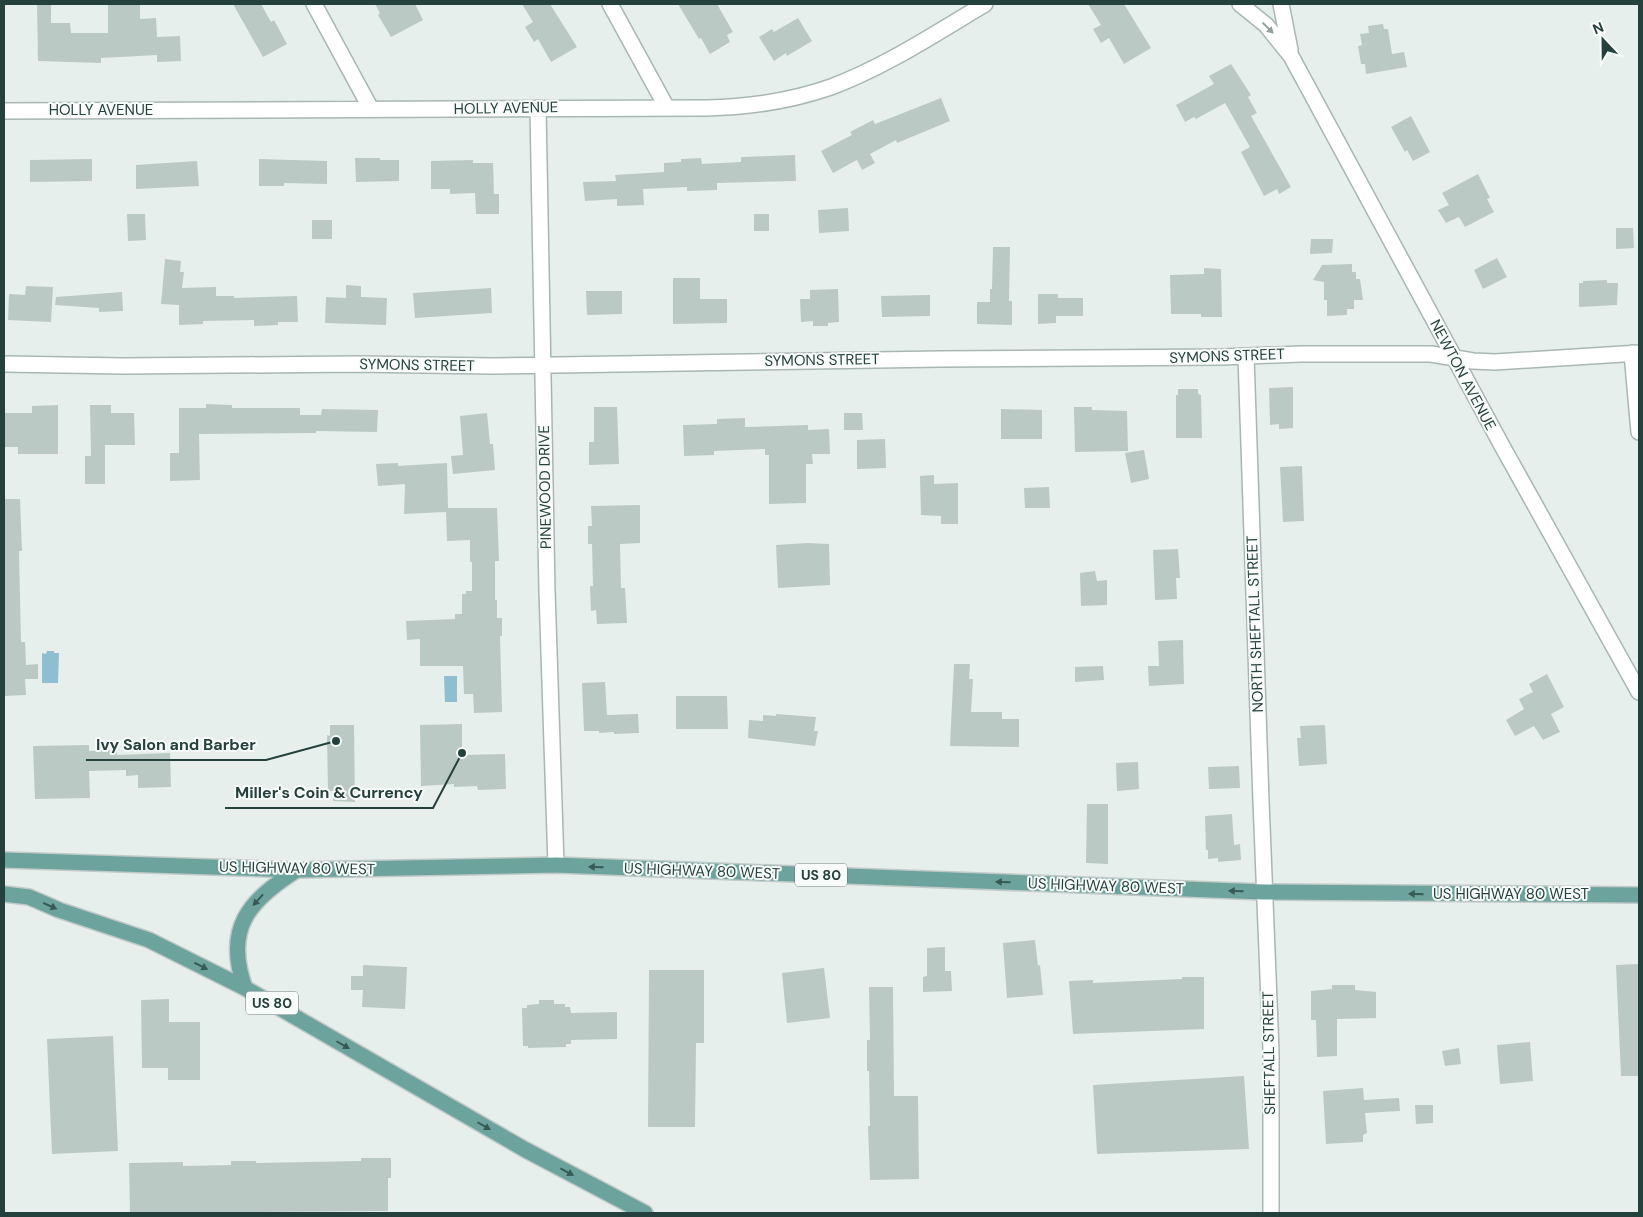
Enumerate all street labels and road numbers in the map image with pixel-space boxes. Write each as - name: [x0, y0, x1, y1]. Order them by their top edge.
- street label: HOLLY AVENUE: [454, 97, 558, 119]
- street label: HOLLY AVENUE: [49, 100, 153, 120]
- street label: NEWTON AVENUE: [1425, 316, 1501, 434]
- street label: SYMONS STREET: [1169, 344, 1285, 368]
- street label: SYMONS STREET: [764, 349, 880, 371]
- street label: SYMONS STREET: [359, 354, 475, 376]
- street label: PINEWOOD DRIVE: [534, 425, 556, 549]
- street label: NORTH SHEFTALL STREET: [1242, 535, 1268, 713]
- street label: US HIGHWAY 80 WEST: [219, 857, 375, 879]
- street label: US HIGHWAY 80 WEST: [624, 858, 780, 884]
- road number: US 80: [795, 864, 847, 886]
- street label: US HIGHWAY 80 WEST: [1028, 873, 1184, 899]
- street label: US HIGHWAY 80 WEST: [1433, 884, 1589, 904]
- road number: US 80: [246, 991, 298, 1014]
- street label: SHEFTALL STREET: [1258, 991, 1280, 1115]

